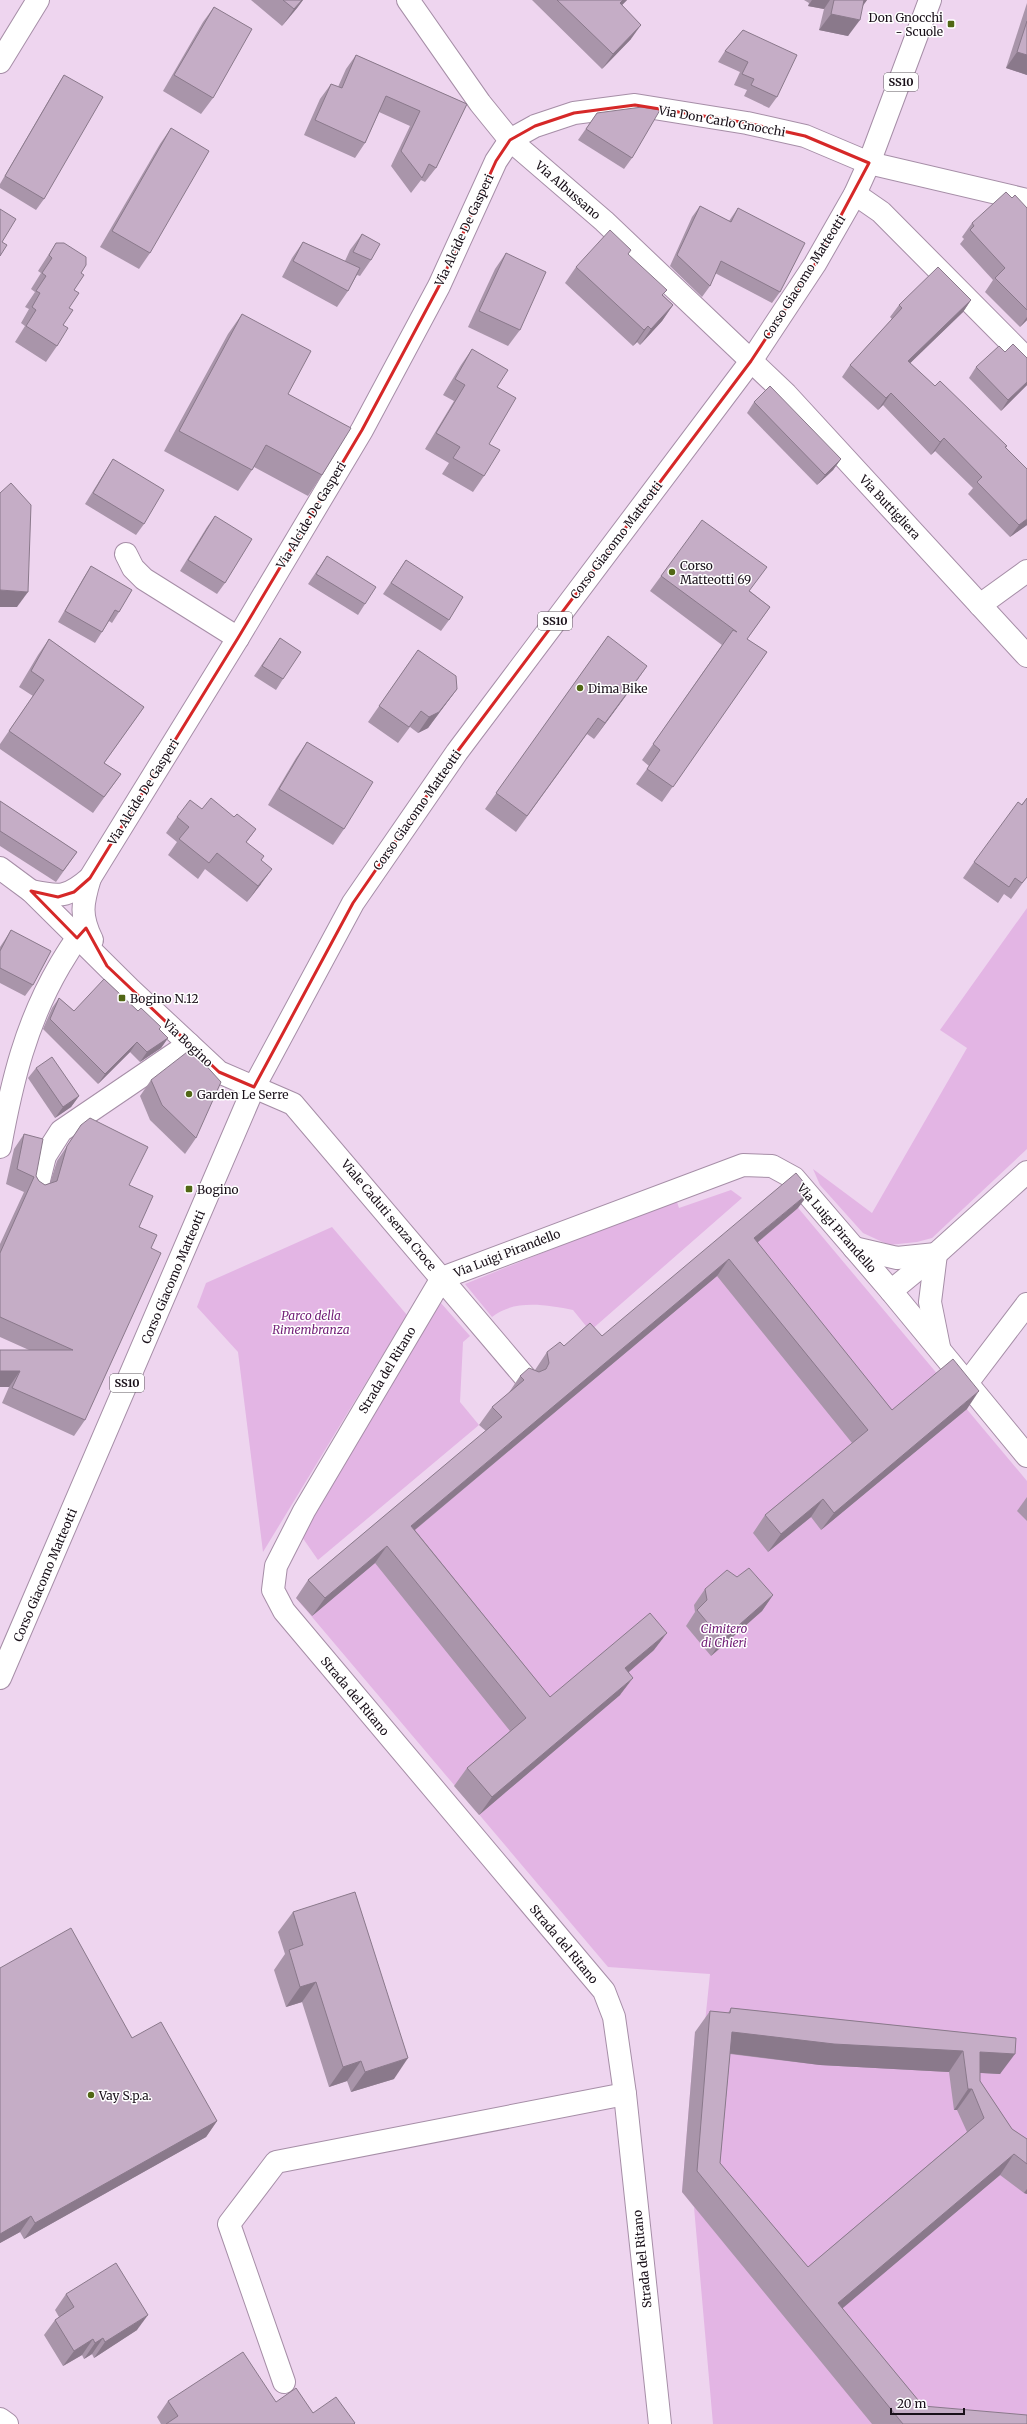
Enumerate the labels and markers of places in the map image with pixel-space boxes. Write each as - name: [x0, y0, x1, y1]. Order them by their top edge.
- place label: Don Gnocchi - Scuole: [868, 10, 943, 39]
- marker: Don Gnocchi - Scuole: [946, 19, 956, 29]
- place label: Corso Matteotti 69: [680, 558, 751, 587]
- marker: Corso Matteotti 69: [667, 567, 677, 577]
- place label: Dima Bike: [588, 681, 648, 696]
- marker: Dima Bike: [575, 683, 585, 693]
- place label: Bogino N.12: [130, 991, 199, 1006]
- marker: Bogino N.12: [117, 993, 127, 1003]
- place label: Garden Le Serre: [197, 1087, 289, 1102]
- marker: Garden Le Serre: [184, 1089, 194, 1099]
- place label: Bogino: [197, 1182, 239, 1197]
- marker: Bogino: [184, 1184, 194, 1194]
- place label: Vay S.p.a.: [98, 2088, 152, 2103]
- marker: Vay S.p.a.: [86, 2090, 96, 2100]

